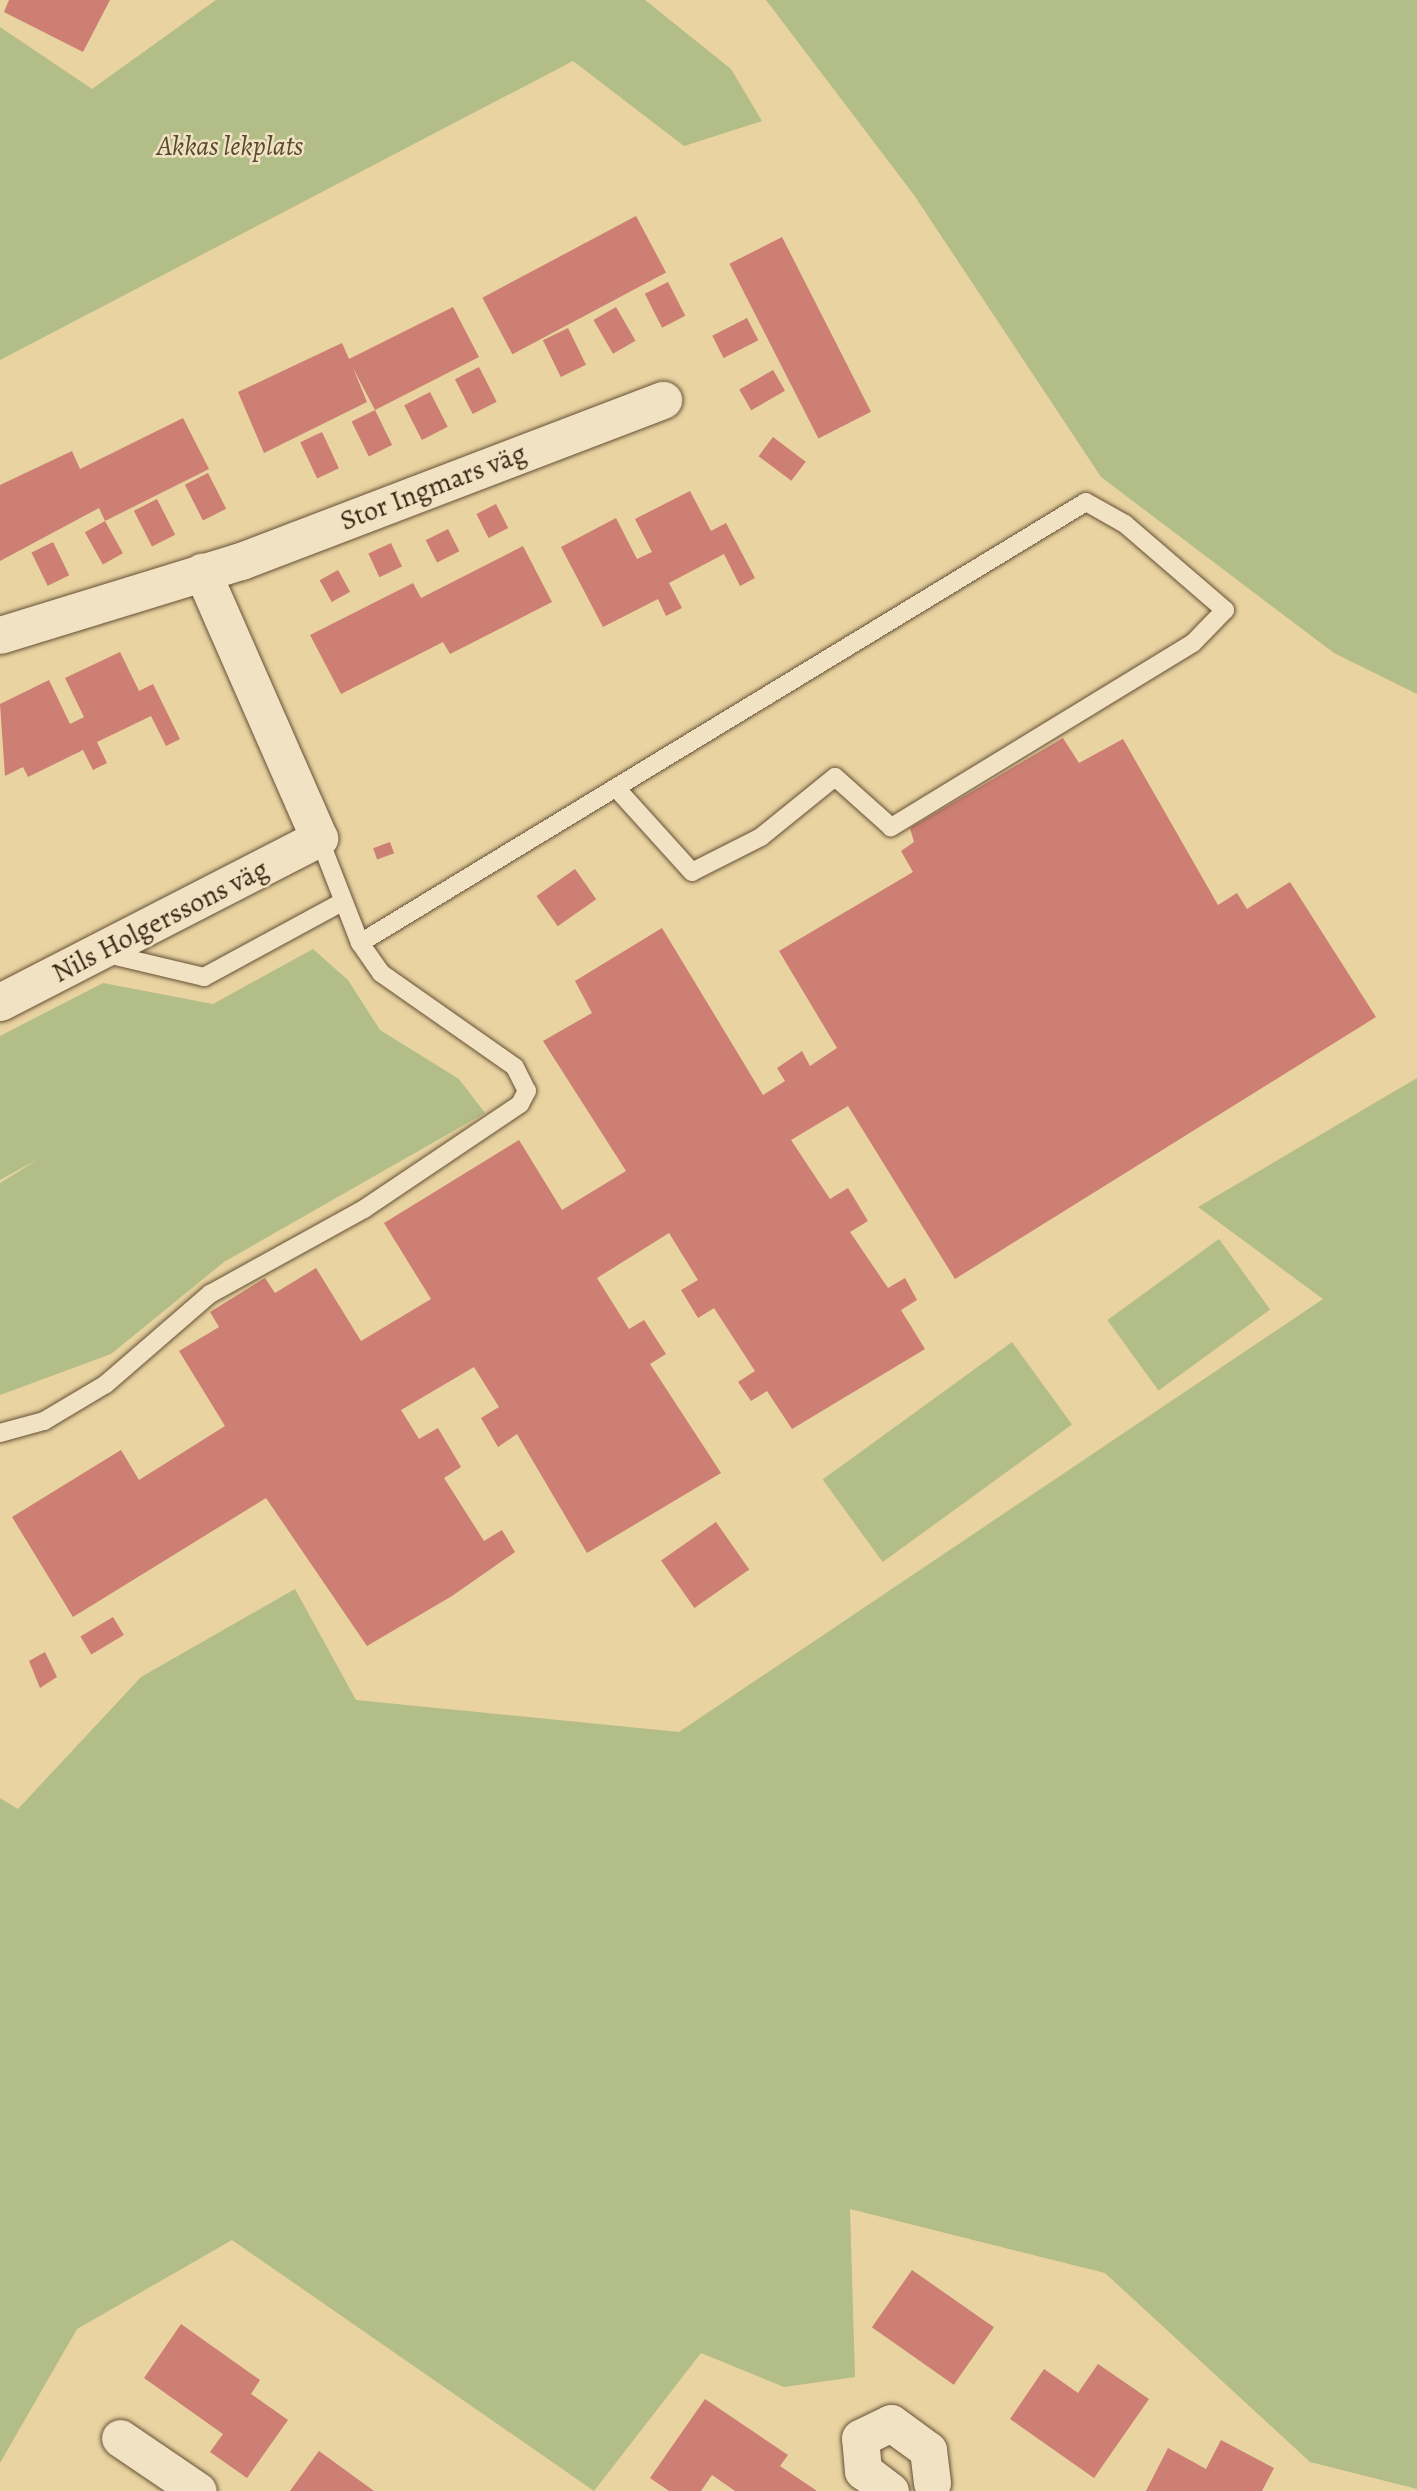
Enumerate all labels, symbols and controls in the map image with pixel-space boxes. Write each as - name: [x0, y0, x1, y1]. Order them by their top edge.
- park label: Akkas lekplats: [157, 129, 303, 163]
- street label: Stor Ingmars väg: [335, 436, 531, 538]
- street label: Nils Holgerssons väg: [46, 852, 274, 990]

